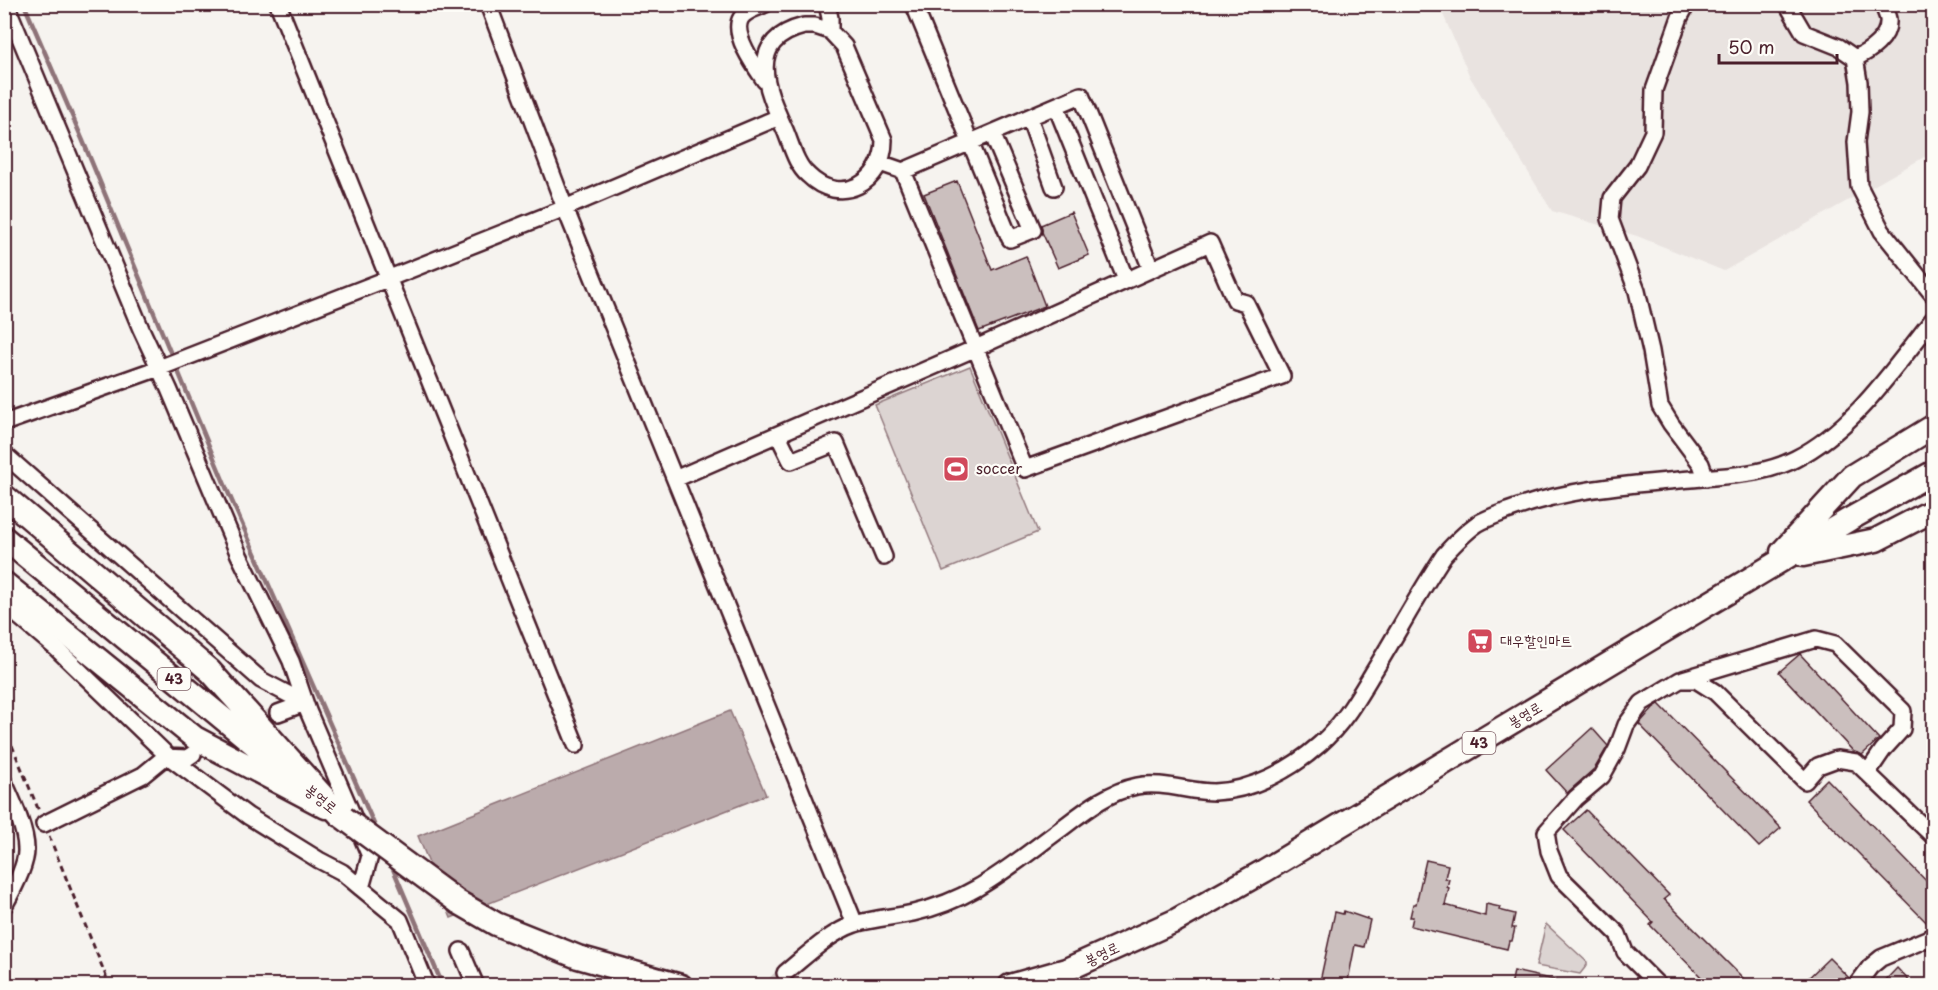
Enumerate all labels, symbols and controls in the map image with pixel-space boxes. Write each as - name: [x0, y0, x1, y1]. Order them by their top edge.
- scale bar: [1719, 27, 1838, 65]
- text: 50 m: [1728, 33, 1775, 60]
- sports icon: soccer: [941, 454, 971, 484]
- place label: soccer: [976, 456, 1022, 479]
- supermarket icon: 대우할인마트: [1465, 626, 1495, 656]
- place label: 대우할인마트: [1500, 628, 1572, 651]
- road number: 43: [158, 668, 190, 690]
- street label: 봉영로: [1503, 695, 1546, 733]
- road number: 43: [1462, 732, 1496, 754]
- street label: 봉영로: [301, 778, 343, 818]
- street label: 봉영로: [1080, 935, 1123, 971]

